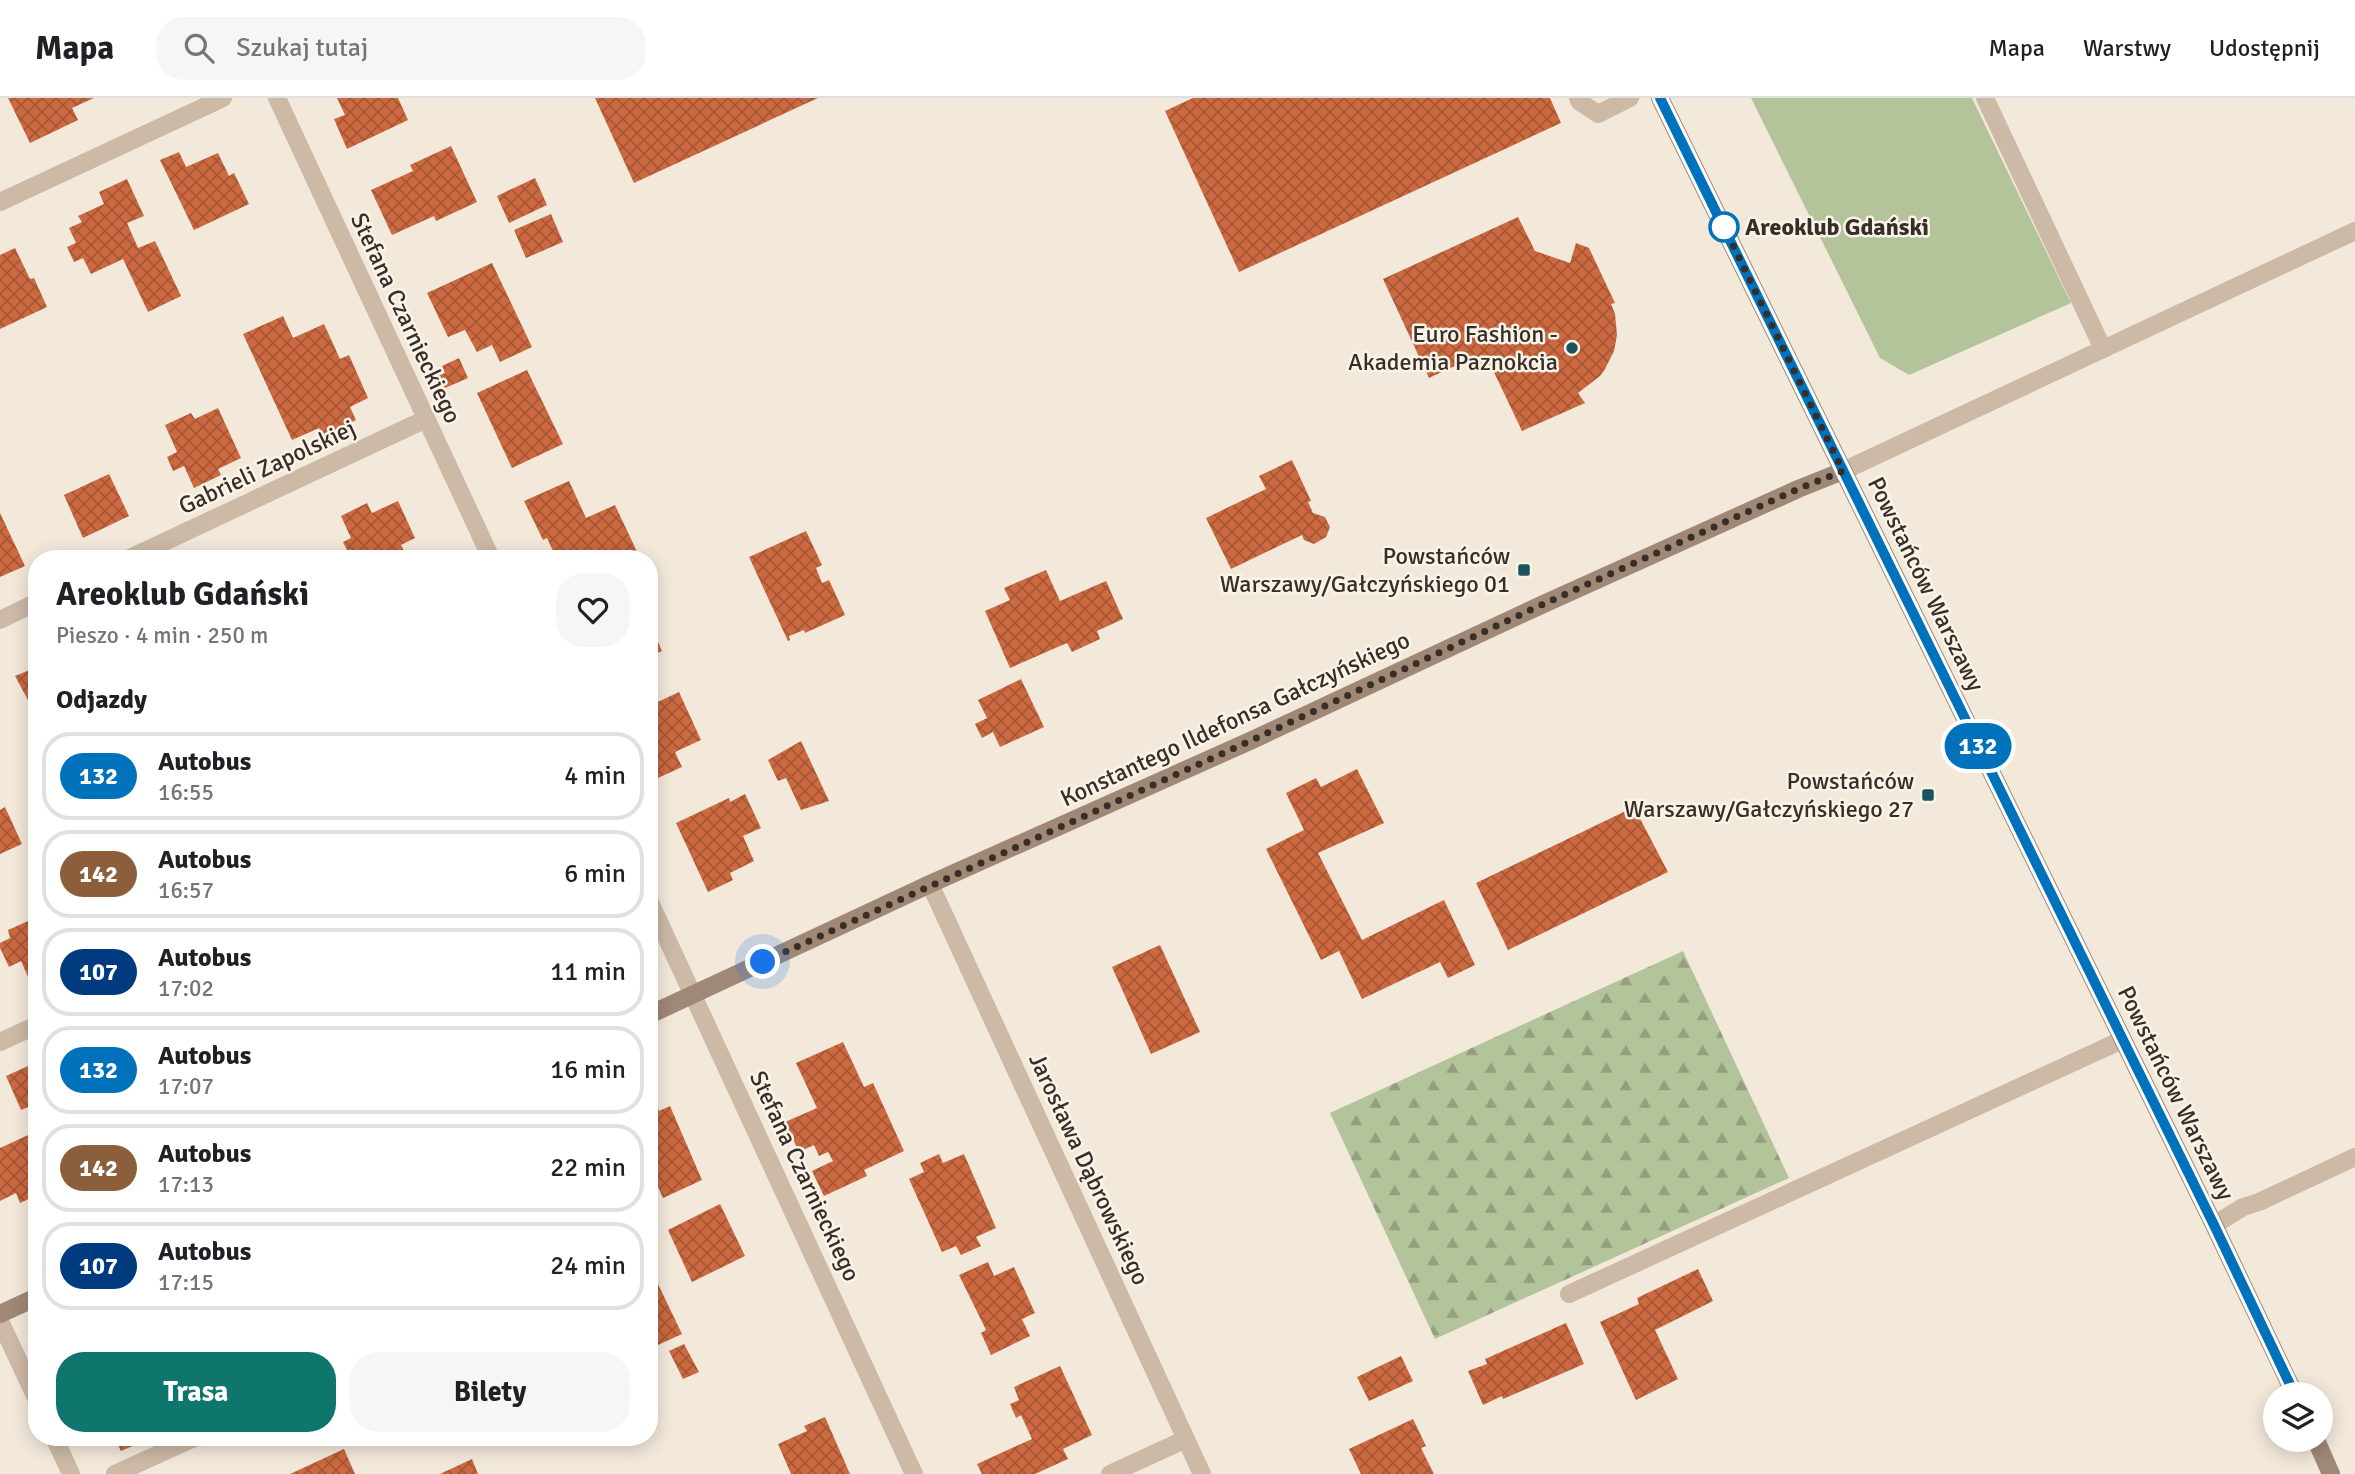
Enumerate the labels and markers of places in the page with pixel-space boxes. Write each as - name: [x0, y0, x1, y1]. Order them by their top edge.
- marker: Areoklub Gdański: [1709, 212, 1739, 242]
- place label: Areoklub Gdański: [1745, 212, 1929, 242]
- place label: Euro Fashion - Akademia Paznokcia: [1348, 319, 1558, 377]
- marker: Euro Fashion - Akademia Paznokcia: [1564, 340, 1580, 356]
- place label: Powstańców Warszawy/Gałczyńskiego 01: [1220, 541, 1510, 599]
- marker: Powstańców Warszawy/Gałczyńskiego 01: [1516, 562, 1532, 578]
- place label: Powstańców Warszawy/Gałczyńskiego 27: [1624, 766, 1914, 824]
- marker: Powstańców Warszawy/Gałczyńskiego 27: [1920, 787, 1936, 803]

